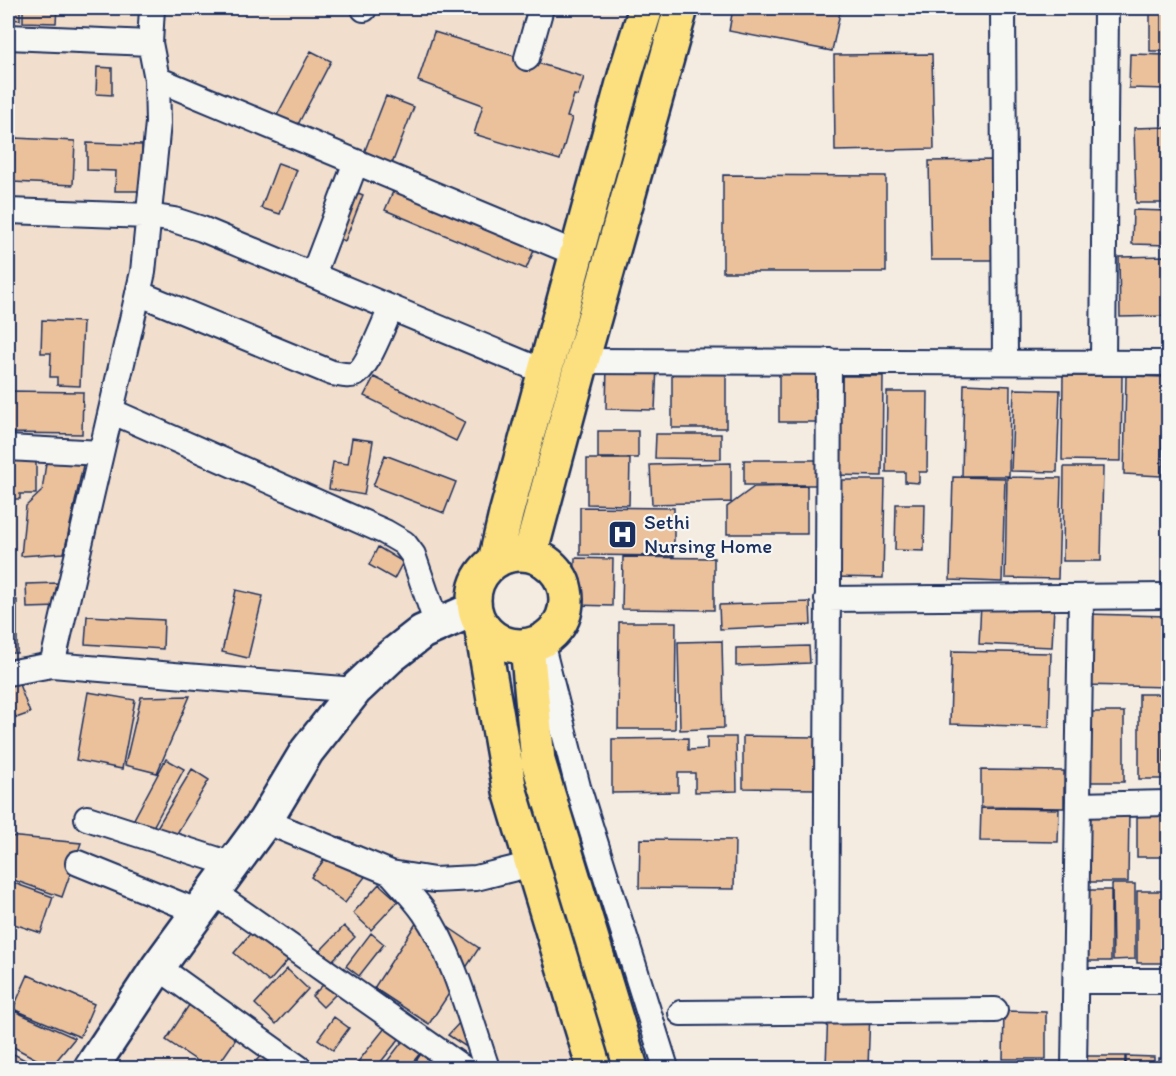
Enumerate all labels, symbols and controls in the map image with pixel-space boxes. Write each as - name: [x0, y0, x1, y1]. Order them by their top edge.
- place label: Sethi Nursing Home: [644, 509, 772, 558]
- hospital icon: Sethi Nursing Home: [607, 518, 639, 550]

